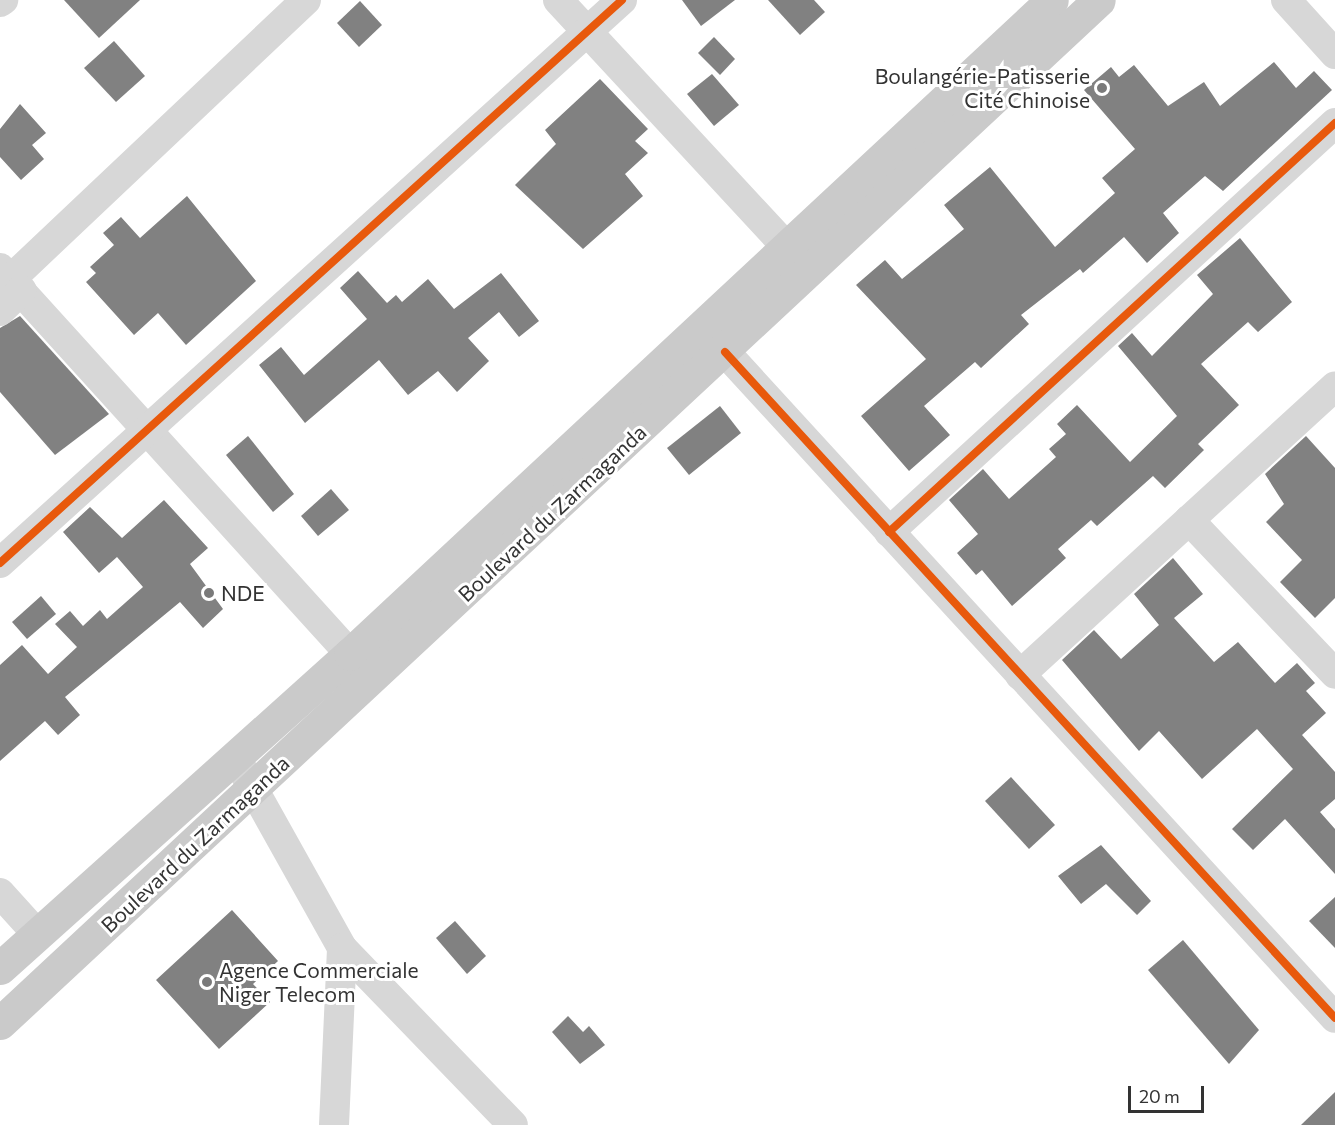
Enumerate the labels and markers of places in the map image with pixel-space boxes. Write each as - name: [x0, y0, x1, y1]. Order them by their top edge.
- place label: Boulangérie-Patisserie Cité Chinoise: [875, 63, 1090, 113]
- marker: Boulangérie-Patisserie Cité Chinoise: [1095, 81, 1109, 95]
- place label: NDE: [221, 580, 265, 606]
- marker: NDE: [202, 586, 216, 600]
- place label: Agence Commerciale Niger Telecom: [219, 957, 419, 1007]
- marker: Agence Commerciale Niger Telecom: [200, 975, 214, 989]

